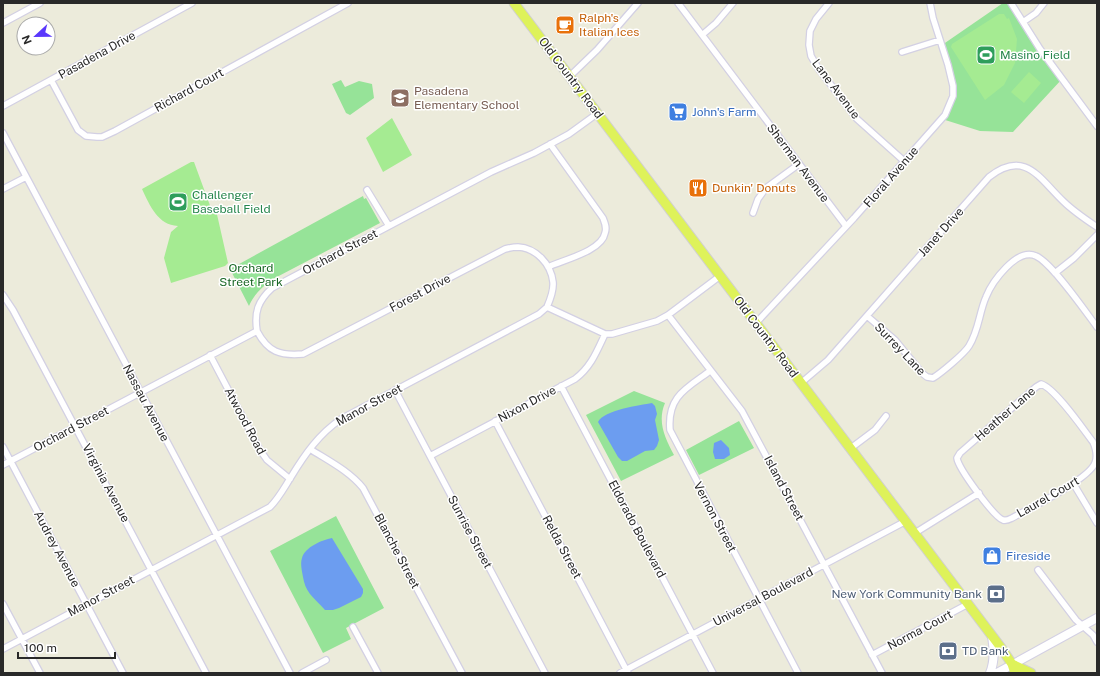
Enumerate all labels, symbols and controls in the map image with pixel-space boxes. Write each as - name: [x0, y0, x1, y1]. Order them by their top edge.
- place label: Ralph's Italian Ices: [579, 11, 639, 39]
- cafe icon: Ralph's Italian Ices: [554, 14, 576, 36]
- north arrow: [16, 16, 56, 56]
- street label: Pasadena Drive: [56, 28, 138, 82]
- text: N: [20, 34, 34, 46]
- street label: Old Country Road: [536, 35, 606, 121]
- sports icon: Masino Field: [975, 44, 997, 66]
- place label: Masino Field: [1000, 48, 1070, 62]
- street label: Lane Avenue: [809, 56, 863, 122]
- street label: Richard Court: [152, 65, 226, 115]
- place label: Pasadena Elementary School: [414, 84, 520, 112]
- school or university icon: Pasadena Elementary School: [389, 87, 411, 109]
- supermarket icon: John's Farm: [667, 101, 689, 123]
- place label: John's Farm: [692, 105, 756, 119]
- street label: Sherman Avenue: [764, 121, 832, 205]
- street label: Floral Avenue: [861, 144, 921, 210]
- restaurant icon: Dunkin' Donuts: [687, 177, 709, 199]
- place label: Dunkin' Donuts: [712, 181, 796, 195]
- place label: Challenger Baseball Field: [192, 188, 271, 216]
- sports icon: Challenger Baseball Field: [167, 191, 189, 213]
- street label: Janet Drive: [915, 204, 967, 259]
- street label: Orchard Street: [300, 226, 380, 278]
- park label: Orchard Street Park: [219, 261, 283, 289]
- street label: Forest Drive: [387, 271, 453, 315]
- street label: Old Country Road: [731, 294, 801, 380]
- street label: Surrey Lane: [872, 320, 929, 378]
- street label: Nassau Avenue: [120, 362, 172, 444]
- street label: Manor Street: [333, 381, 405, 429]
- street label: Nixon Drive: [495, 383, 559, 425]
- street label: Heather Lane: [972, 384, 1038, 444]
- street label: Atwood Road: [221, 385, 269, 457]
- street label: Orchard Street: [31, 403, 111, 455]
- street label: Virginia Avenue: [79, 441, 133, 525]
- street label: Island Street: [761, 453, 807, 523]
- street label: Laurel Court: [1014, 473, 1082, 520]
- street label: Eldorado Boulevard: [605, 478, 669, 580]
- street label: Vernon Street: [691, 479, 740, 555]
- street label: Sunrise Street: [445, 493, 495, 571]
- street label: Audrey Avenue: [31, 508, 83, 590]
- street label: Blanche Street: [371, 511, 423, 591]
- street label: Relda Street: [539, 513, 585, 581]
- shop icon: Fireside: [981, 545, 1003, 567]
- place label: Fireside: [1006, 549, 1051, 563]
- street label: Universal Boulevard: [711, 565, 815, 629]
- street label: Manor Street: [65, 572, 137, 619]
- bank icon: New York Community Bank: [985, 583, 1007, 605]
- place label: New York Community Bank: [831, 587, 982, 601]
- street label: Norma Court: [885, 607, 955, 653]
- scale bar: [18, 634, 115, 660]
- bank icon: TD Bank: [937, 640, 959, 662]
- text: 100 m: [24, 641, 57, 655]
- place label: TD Bank: [962, 644, 1009, 658]

